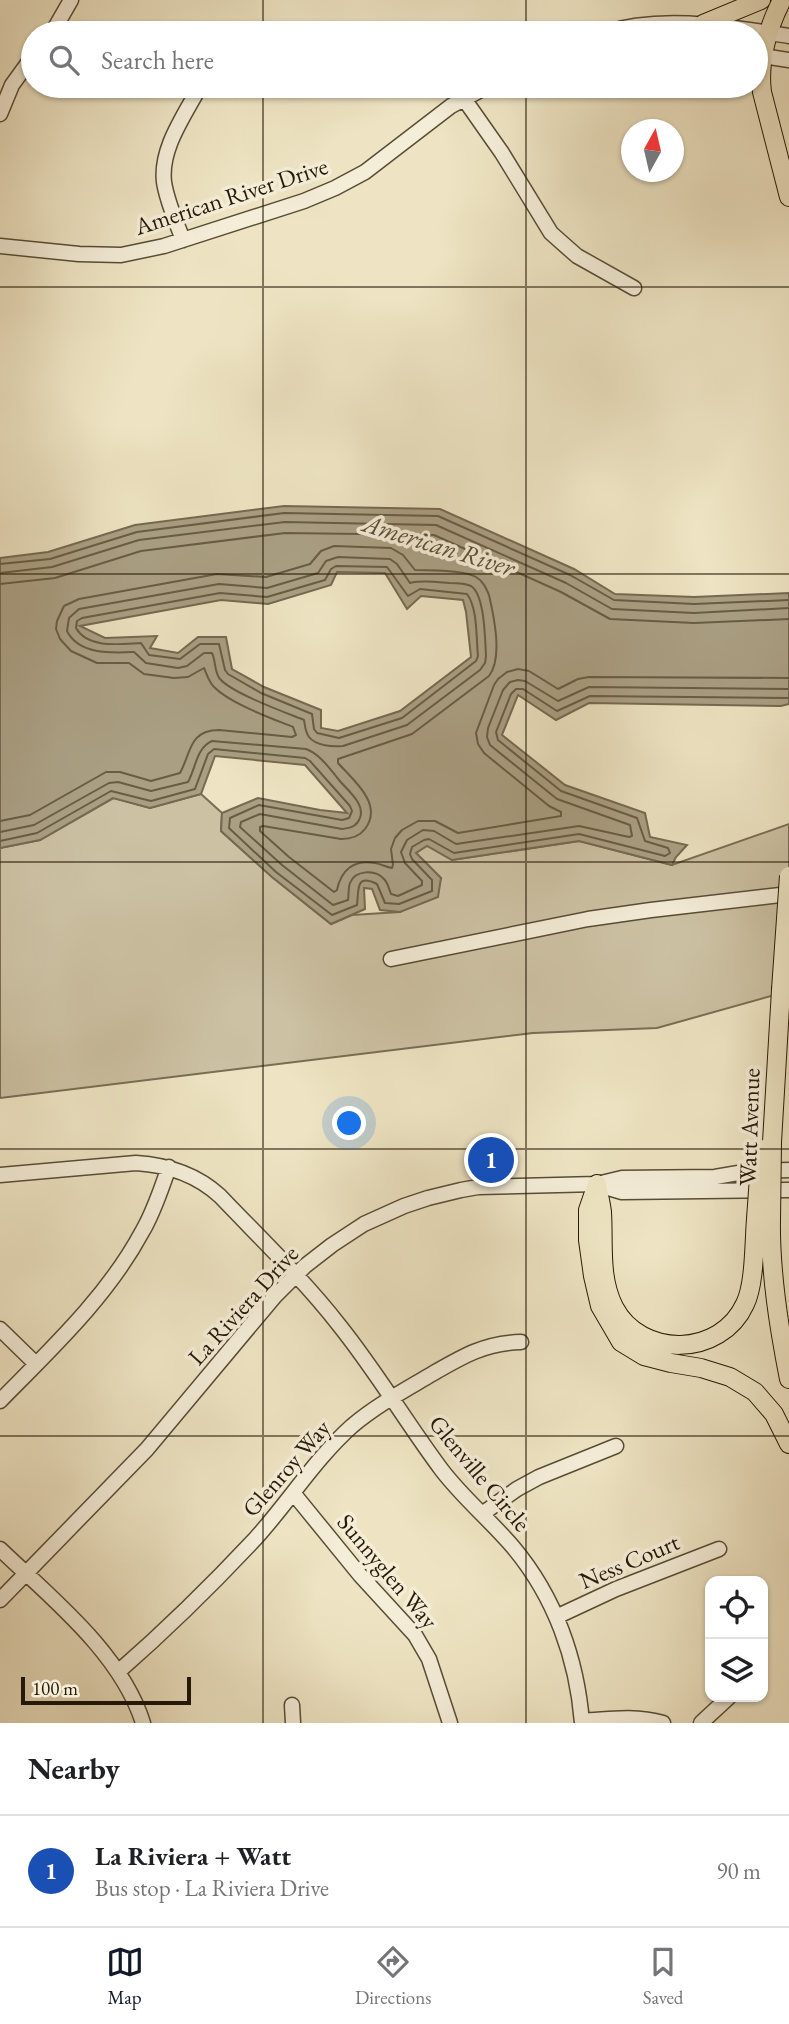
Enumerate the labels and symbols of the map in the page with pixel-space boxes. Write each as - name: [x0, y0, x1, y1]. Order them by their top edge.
- north arrow: [621, 119, 684, 182]
- street label: American River Drive: [130, 150, 332, 242]
- water label: American River: [357, 505, 520, 585]
- street label: Watt Avenue: [731, 1068, 767, 1186]
- your location: [332, 1106, 366, 1140]
- pin: 1: [468, 1134, 514, 1186]
- street label: La Riviera Drive: [181, 1239, 305, 1371]
- street label: Glenville Circle: [422, 1408, 538, 1538]
- street label: Glenroy Way: [235, 1412, 337, 1523]
- street label: Sunnyglen Way: [331, 1507, 446, 1635]
- street label: Ness Court: [574, 1526, 684, 1596]
- scale bar: [21, 1674, 191, 1706]

